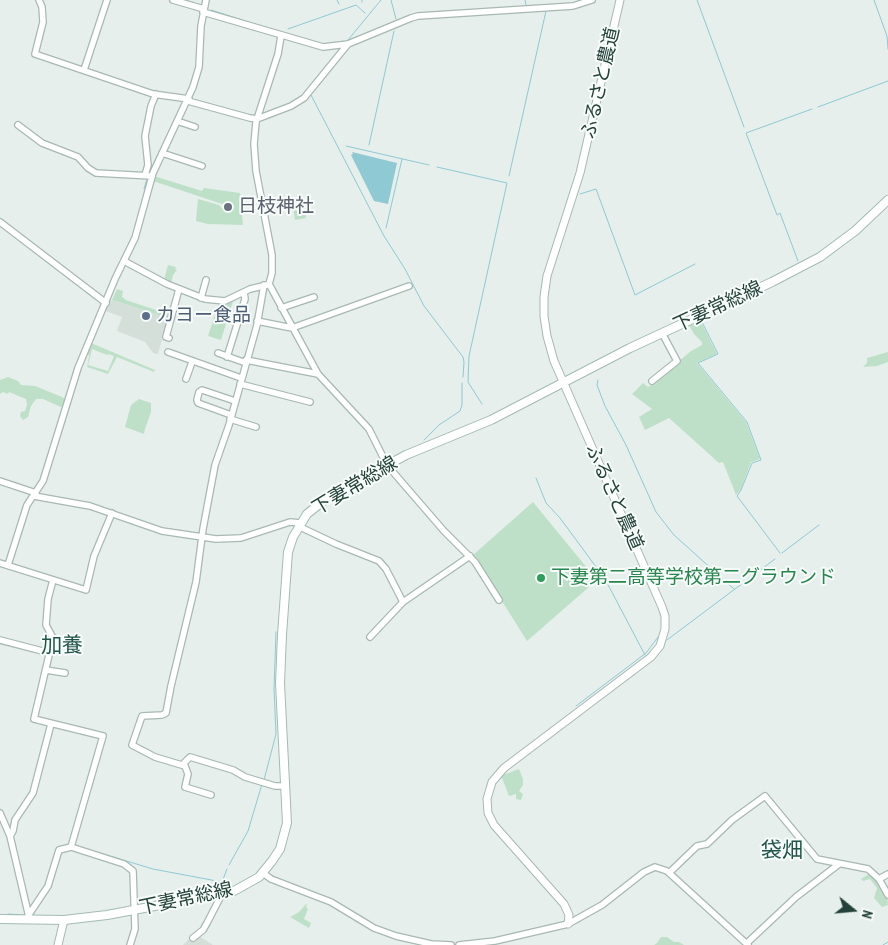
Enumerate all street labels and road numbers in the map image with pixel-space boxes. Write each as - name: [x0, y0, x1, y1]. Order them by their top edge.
- street label: ふるさと農道: [577, 25, 625, 141]
- street label: 下妻常総線: [670, 277, 766, 337]
- street label: ふるさと農道: [580, 440, 648, 554]
- street label: 下妻常総線: [308, 452, 402, 520]
- street label: 下妻常総線: [137, 878, 235, 920]

